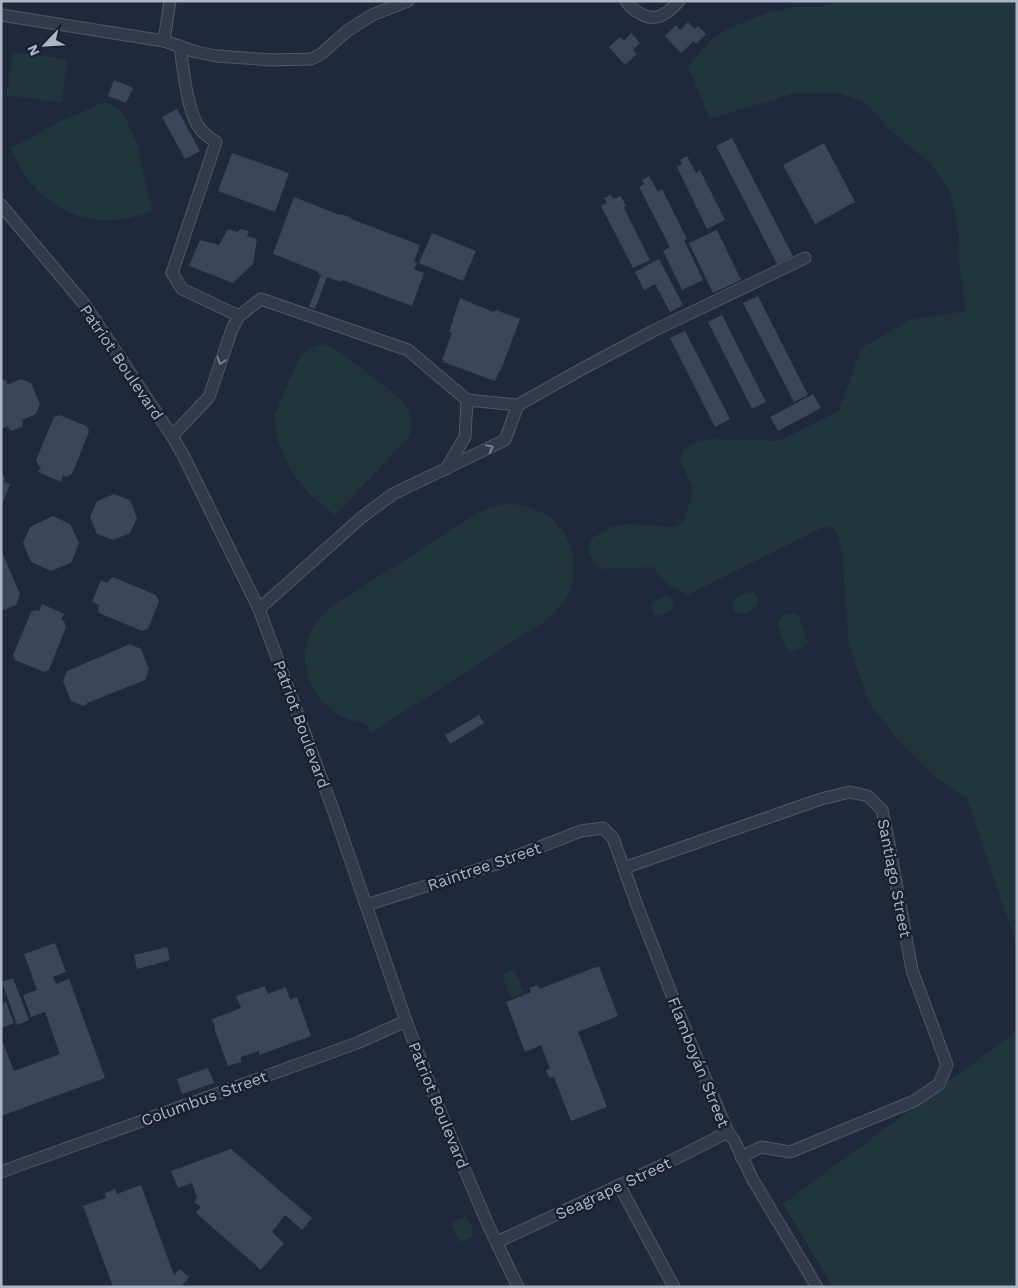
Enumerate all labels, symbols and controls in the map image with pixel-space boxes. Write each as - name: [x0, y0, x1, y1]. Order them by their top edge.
- north arrow: [20, 20, 70, 70]
- text: N: [24, 42, 43, 59]
- street label: Patriot Boulevard: [76, 301, 167, 424]
- one-way arrow: [217, 357, 227, 365]
- one-way arrow: [484, 444, 493, 454]
- street label: Patriot Boulevard: [270, 658, 334, 791]
- street label: Santiago Street: [874, 817, 915, 939]
- street label: Raintree Street: [425, 838, 544, 895]
- street label: Flamboyán Street: [664, 994, 733, 1130]
- street label: Patriot Boulevard: [404, 1039, 473, 1171]
- street label: Columbus Street: [139, 1067, 270, 1130]
- street label: Seagrape Street: [552, 1153, 674, 1224]

